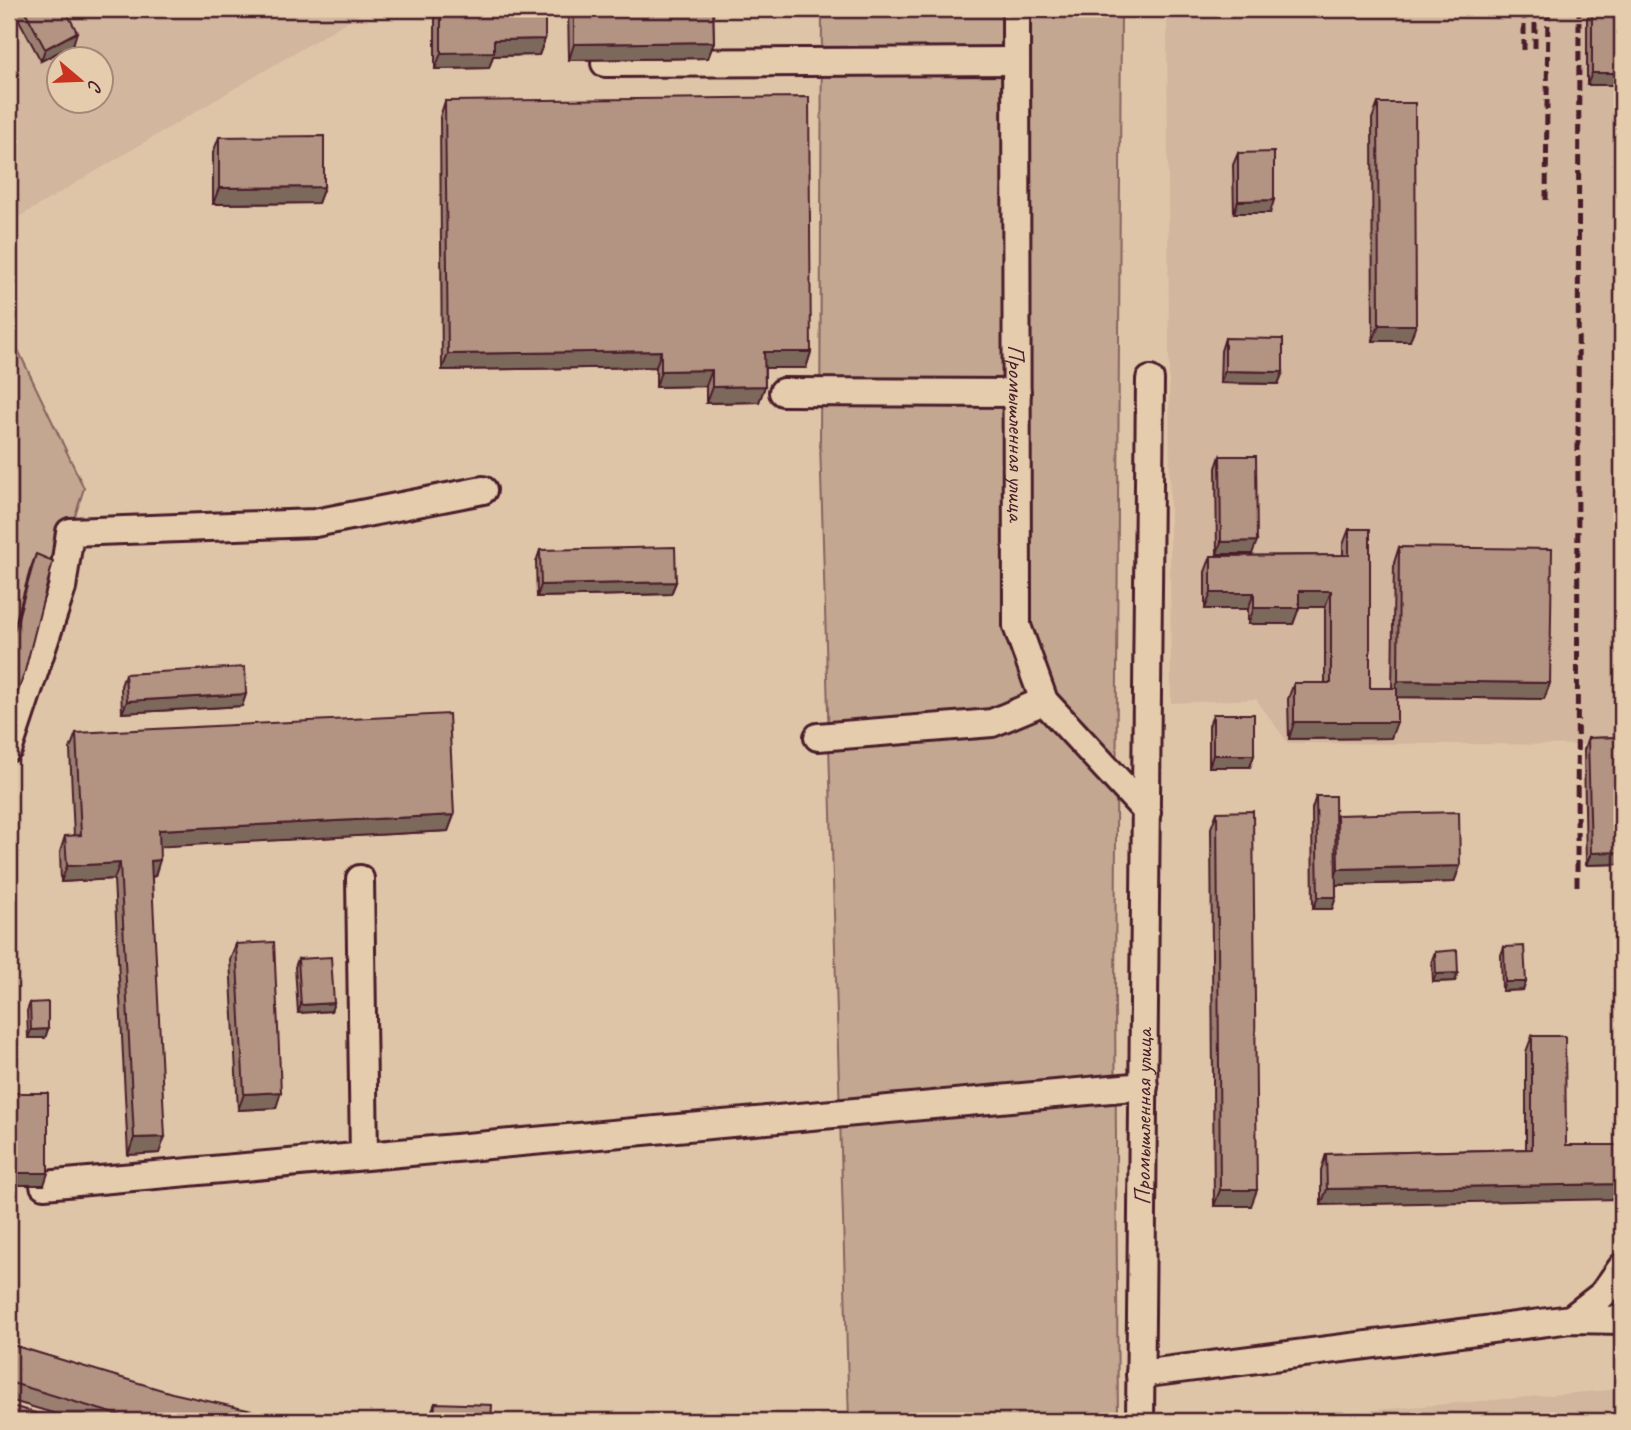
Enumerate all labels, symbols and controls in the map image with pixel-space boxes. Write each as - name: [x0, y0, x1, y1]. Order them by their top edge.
- north arrow: [46, 46, 116, 116]
- text: С: [81, 77, 108, 96]
- street label: Промышленная улица: [1002, 345, 1032, 523]
- street label: Промышленная улица: [1127, 1026, 1159, 1205]

